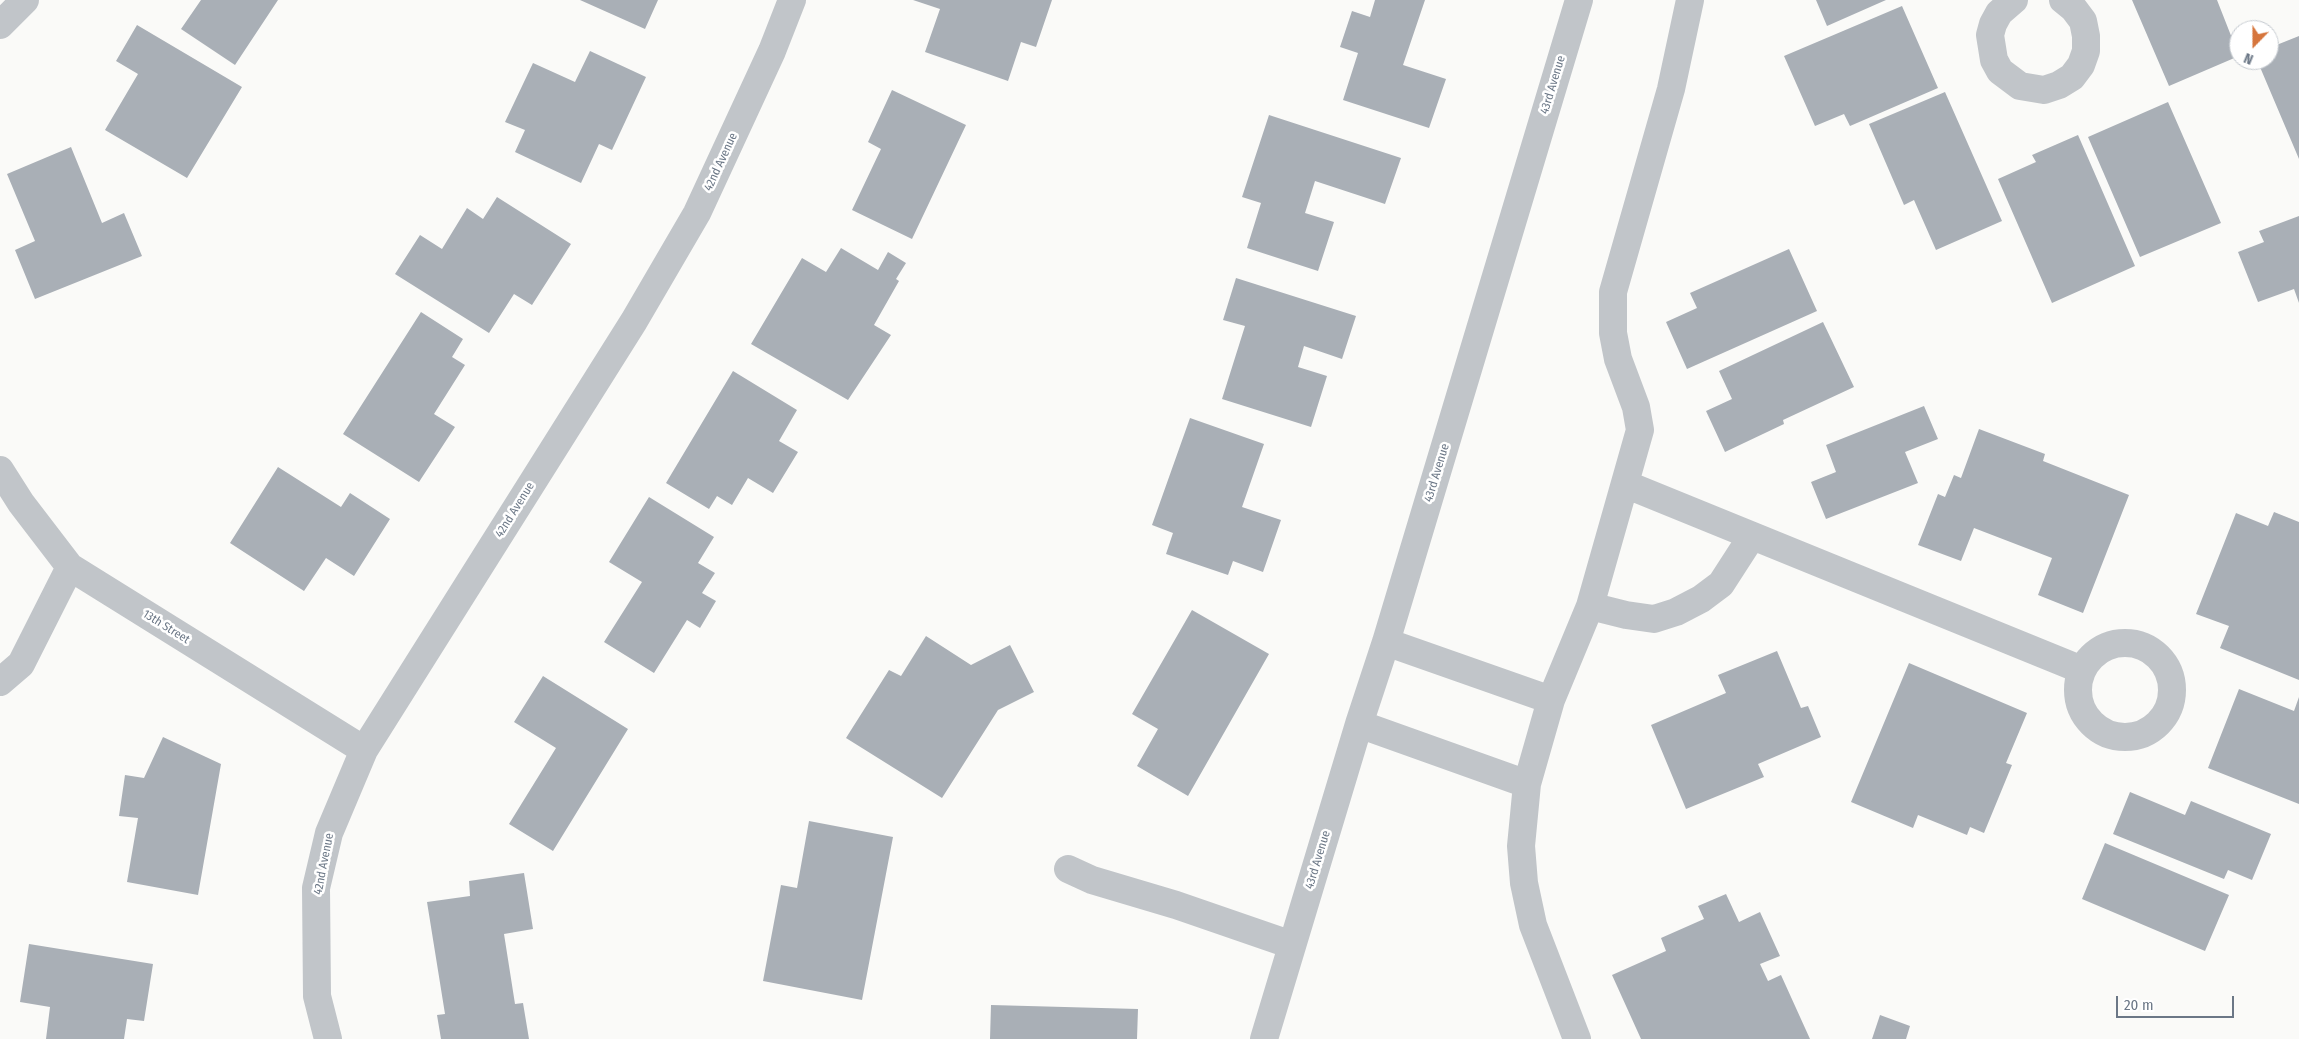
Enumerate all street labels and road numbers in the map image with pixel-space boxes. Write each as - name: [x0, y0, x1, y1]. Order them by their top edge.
- street label: 43rd Avenue: [1537, 54, 1569, 116]
- street label: 42nd Avenue: [701, 131, 741, 193]
- street label: 43rd Avenue: [1421, 442, 1453, 504]
- street label: 42nd Avenue: [492, 480, 538, 540]
- street label: 13th Street: [140, 607, 192, 647]
- street label: 43rd Avenue: [1302, 829, 1334, 891]
- street label: 42nd Avenue: [311, 832, 337, 896]

